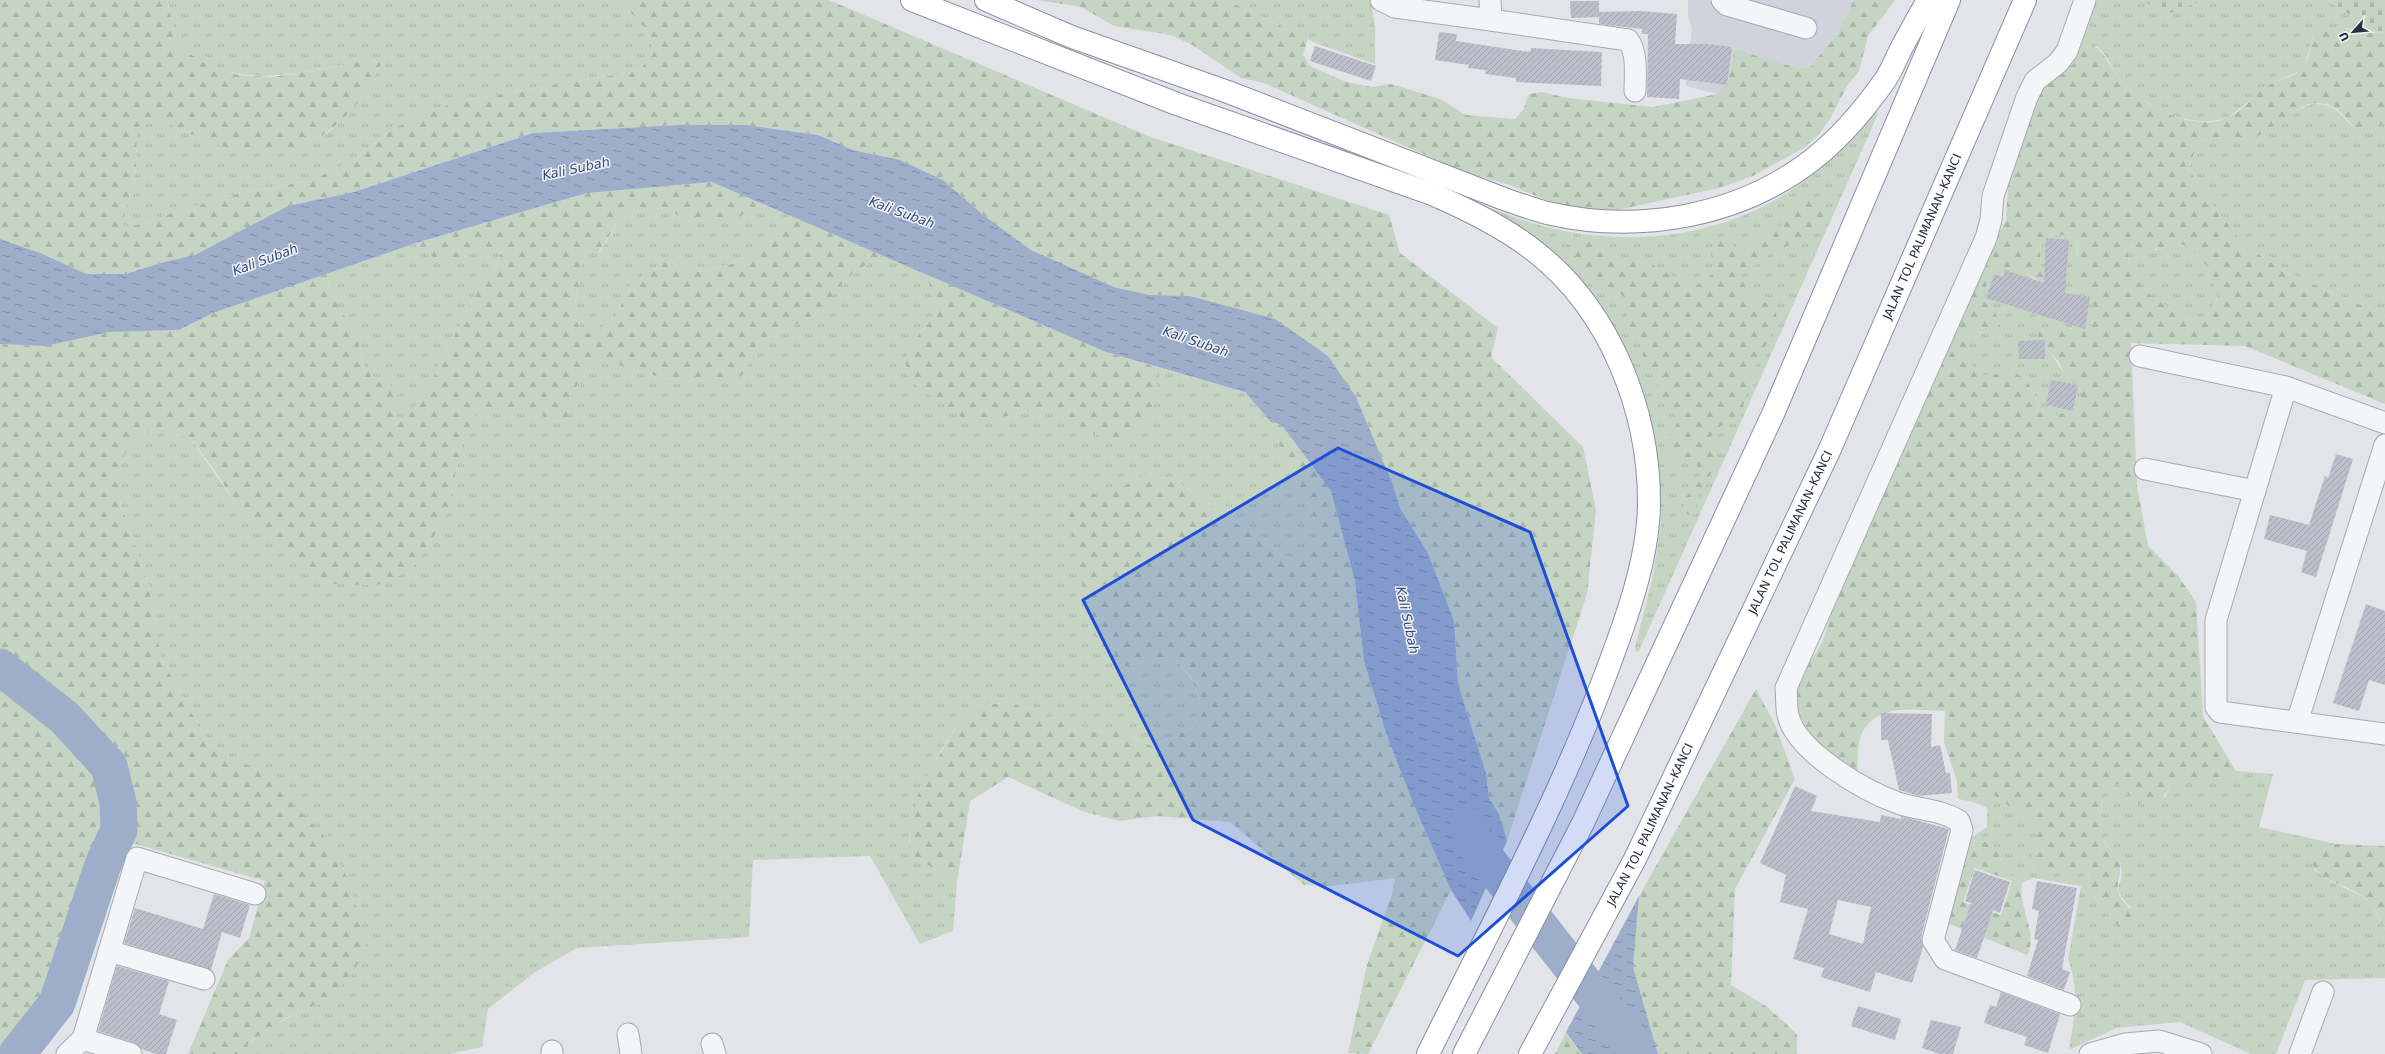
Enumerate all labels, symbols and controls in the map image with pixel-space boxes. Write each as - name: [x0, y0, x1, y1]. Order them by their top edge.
- north arrow: [2333, 12, 2373, 52]
- text: U: [2337, 29, 2352, 43]
- street label: JALAN TOL PALIMANAN–KANCI: [1880, 152, 1964, 323]
- water label: Kali Subah: [541, 154, 611, 183]
- water label: Kali Subah: [867, 194, 937, 231]
- water label: Kali Subah: [230, 241, 300, 278]
- water label: Kali Subah: [1161, 323, 1231, 360]
- street label: JALAN TOL PALIMANAN–KANCI: [1745, 449, 1835, 617]
- water label: Kali Subah: [1393, 585, 1422, 655]
- street label: JALAN TOL PALIMANAN–KANCI: [1604, 741, 1696, 909]

